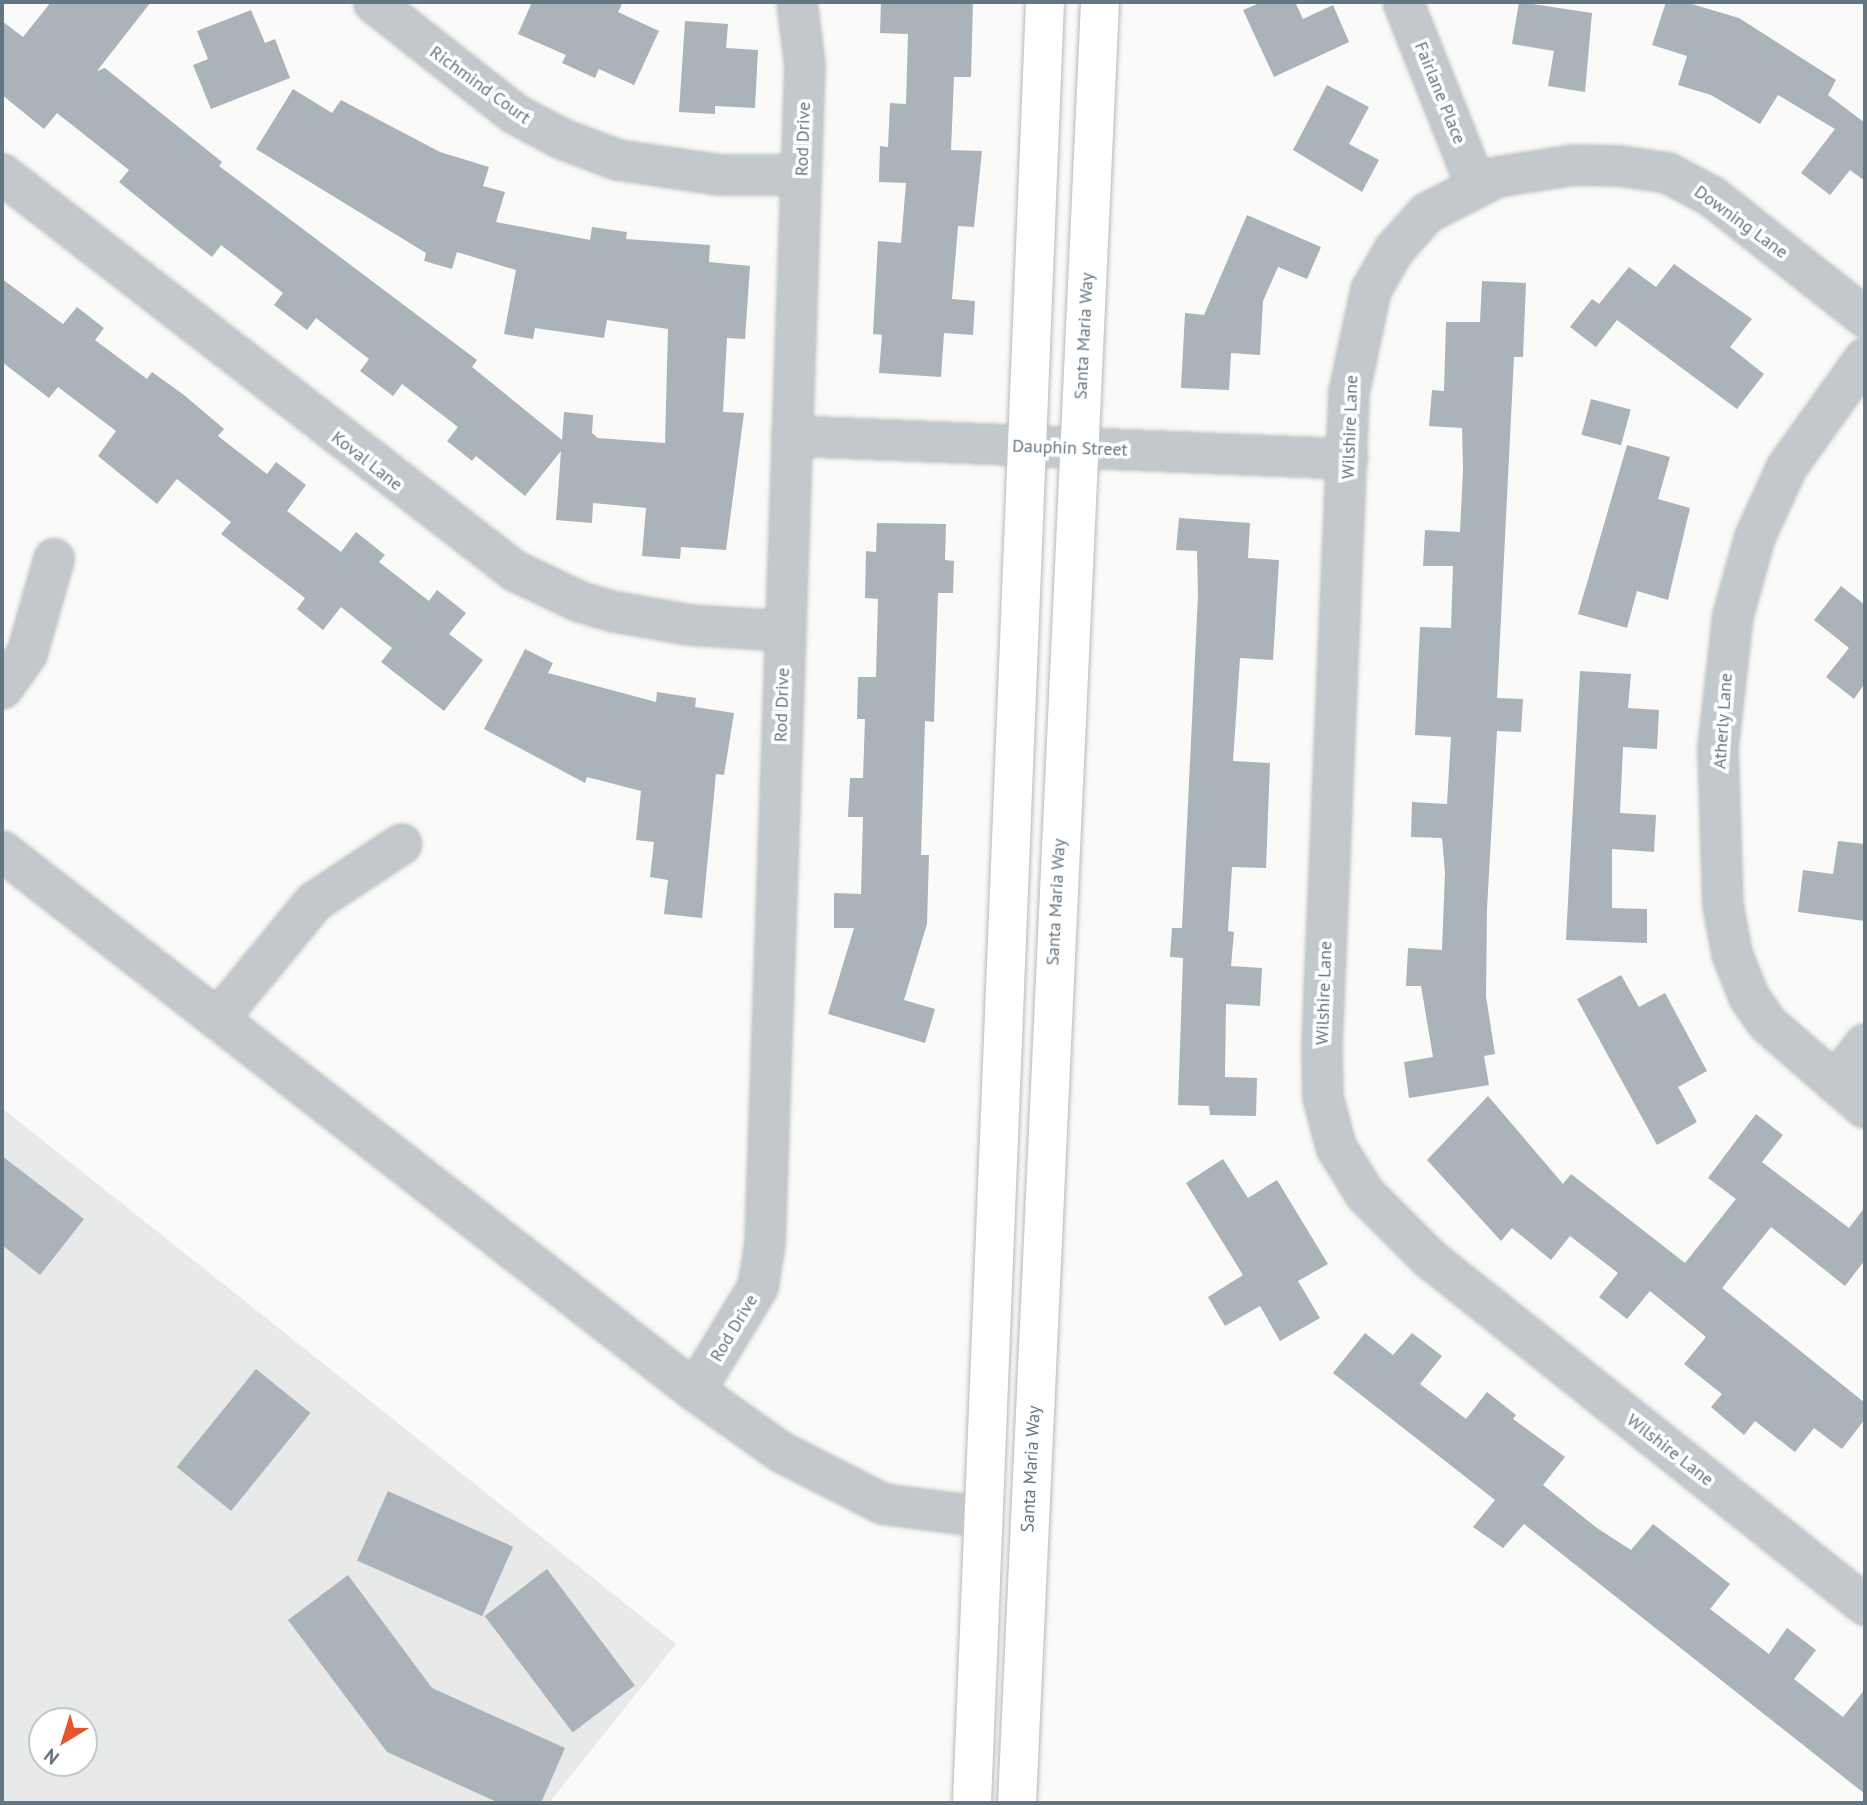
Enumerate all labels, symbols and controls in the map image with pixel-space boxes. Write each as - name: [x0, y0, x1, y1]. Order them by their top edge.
- street label: Fairlane Place: [1410, 39, 1470, 147]
- street label: Richmind Court: [426, 41, 534, 129]
- street label: Rod Drive: [791, 101, 815, 177]
- street label: Downing Lane: [1690, 181, 1792, 263]
- street label: Santa Maria Way: [1070, 272, 1098, 400]
- street label: Wilshire Lane: [1337, 375, 1363, 479]
- street label: Koval Lane: [327, 427, 407, 495]
- street label: Dauphin Street: [1012, 435, 1128, 461]
- street label: Rod Drive: [770, 667, 794, 743]
- street label: Atherly Lane: [1709, 672, 1737, 770]
- street label: Santa Maria Way: [1042, 838, 1070, 966]
- street label: Wilshire Lane: [1311, 941, 1337, 1045]
- street label: Rod Drive: [706, 1291, 762, 1365]
- street label: Santa Maria Way: [1017, 1405, 1045, 1533]
- street label: Wilshire Lane: [1622, 1409, 1718, 1491]
- north arrow: [28, 1707, 98, 1777]
- text: N: [39, 1744, 64, 1770]

